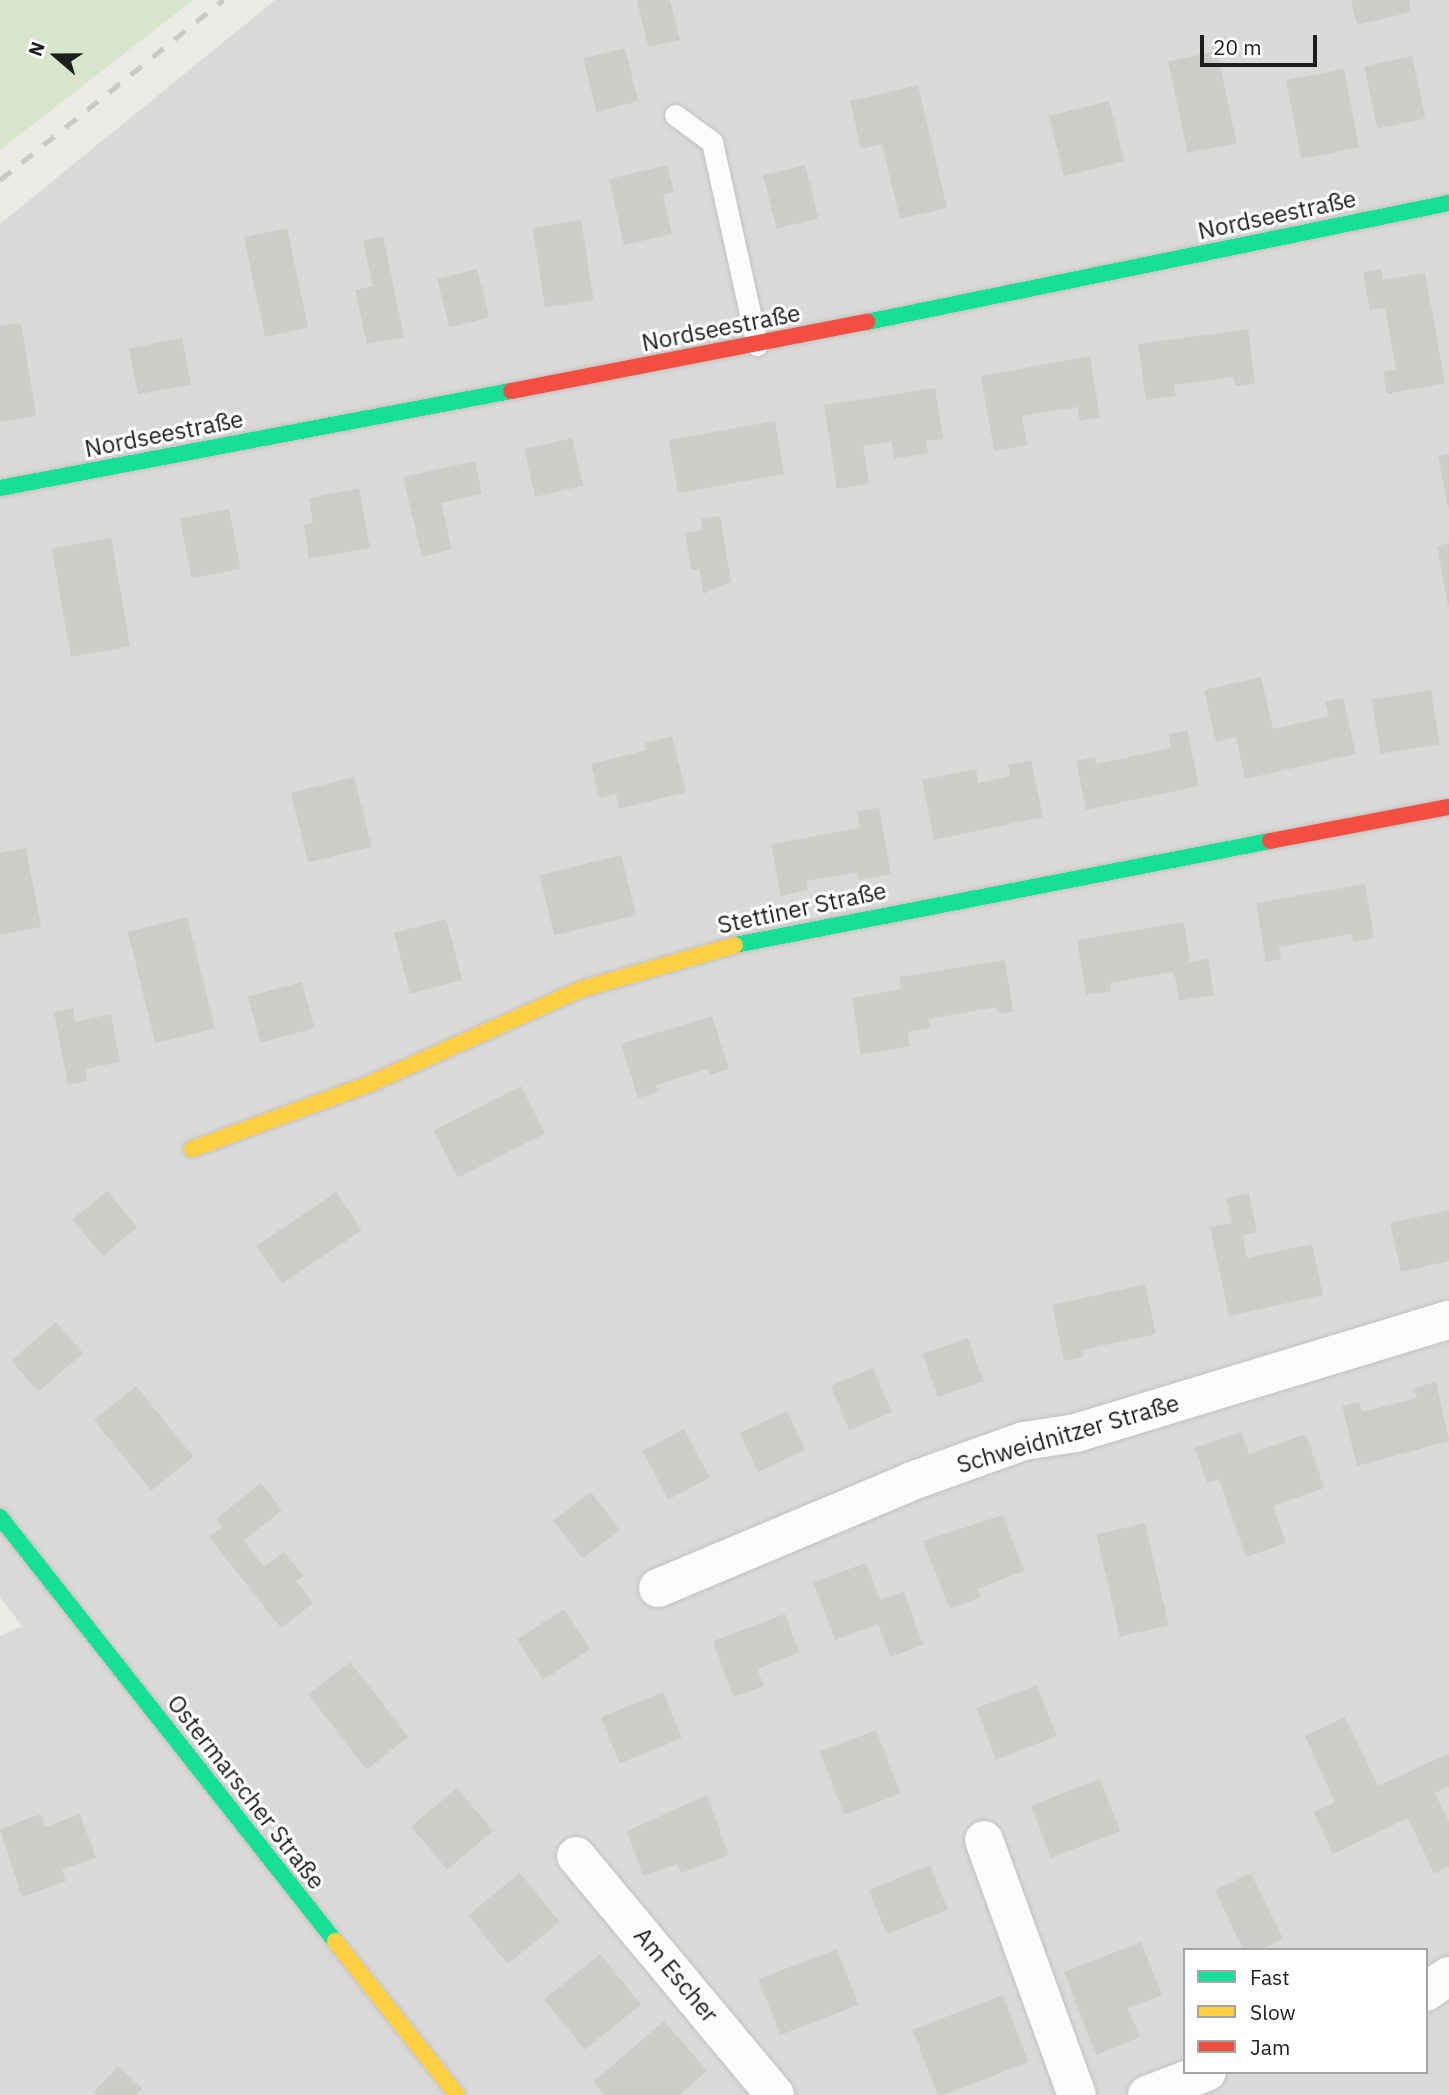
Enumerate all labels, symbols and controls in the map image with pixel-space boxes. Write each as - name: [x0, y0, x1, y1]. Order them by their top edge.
- north arrow: [21, 21, 91, 91]
- scale bar: [1204, 21, 1321, 65]
- text: 20 m: [1213, 33, 1262, 61]
- text: N: [23, 38, 50, 59]
- street label: Nordseestraße: [1195, 184, 1359, 246]
- street label: Nordseestraße: [639, 299, 803, 357]
- street label: Nordseestraße: [82, 405, 246, 463]
- street label: Stettiner Straße: [715, 876, 889, 940]
- street label: Schweidnitzer Straße: [954, 1388, 1182, 1480]
- street label: Ostermarscher Straße: [161, 1689, 331, 1895]
- street label: Am Escher: [628, 1922, 724, 2028]
- legend: [1183, 1948, 1428, 2074]
- text: Fast: [1250, 1963, 1290, 1991]
- text: Slow: [1250, 1998, 1296, 2026]
- text: Jam: [1250, 2033, 1290, 2061]

